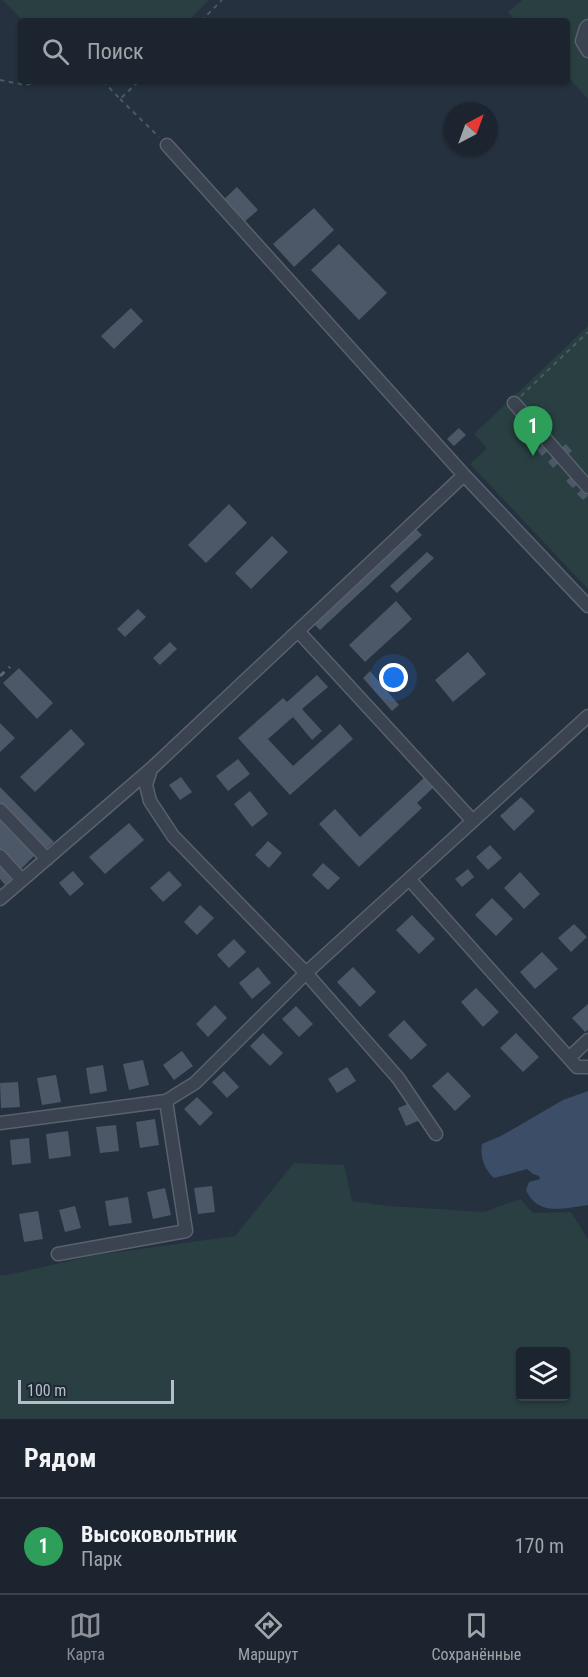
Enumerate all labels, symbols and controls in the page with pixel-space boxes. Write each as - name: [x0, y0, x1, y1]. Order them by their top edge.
- search box: [18, 18, 570, 84]
- icon: search: [39, 35, 72, 68]
- text: Поиск: [87, 39, 144, 64]
- north arrow: [444, 102, 498, 156]
- pin: 1: [514, 406, 552, 456]
- your location: [379, 663, 408, 692]
- map controls: [516, 1347, 570, 1401]
- button: layers: [516, 1347, 570, 1401]
- scale bar: [18, 1377, 174, 1404]
- text: 100 m: [27, 1381, 66, 1400]
- text: Рядом: [24, 1443, 96, 1473]
- text: Высоковольтник: [81, 1522, 237, 1547]
- text: 1: [38, 1534, 49, 1558]
- text: 170 m: [515, 1534, 564, 1558]
- text: Парк: [81, 1547, 122, 1571]
- tab: Карта: [67, 1609, 105, 1664]
- tab: Маршрут: [238, 1609, 298, 1664]
- tab: Сохранённые: [432, 1609, 521, 1664]

